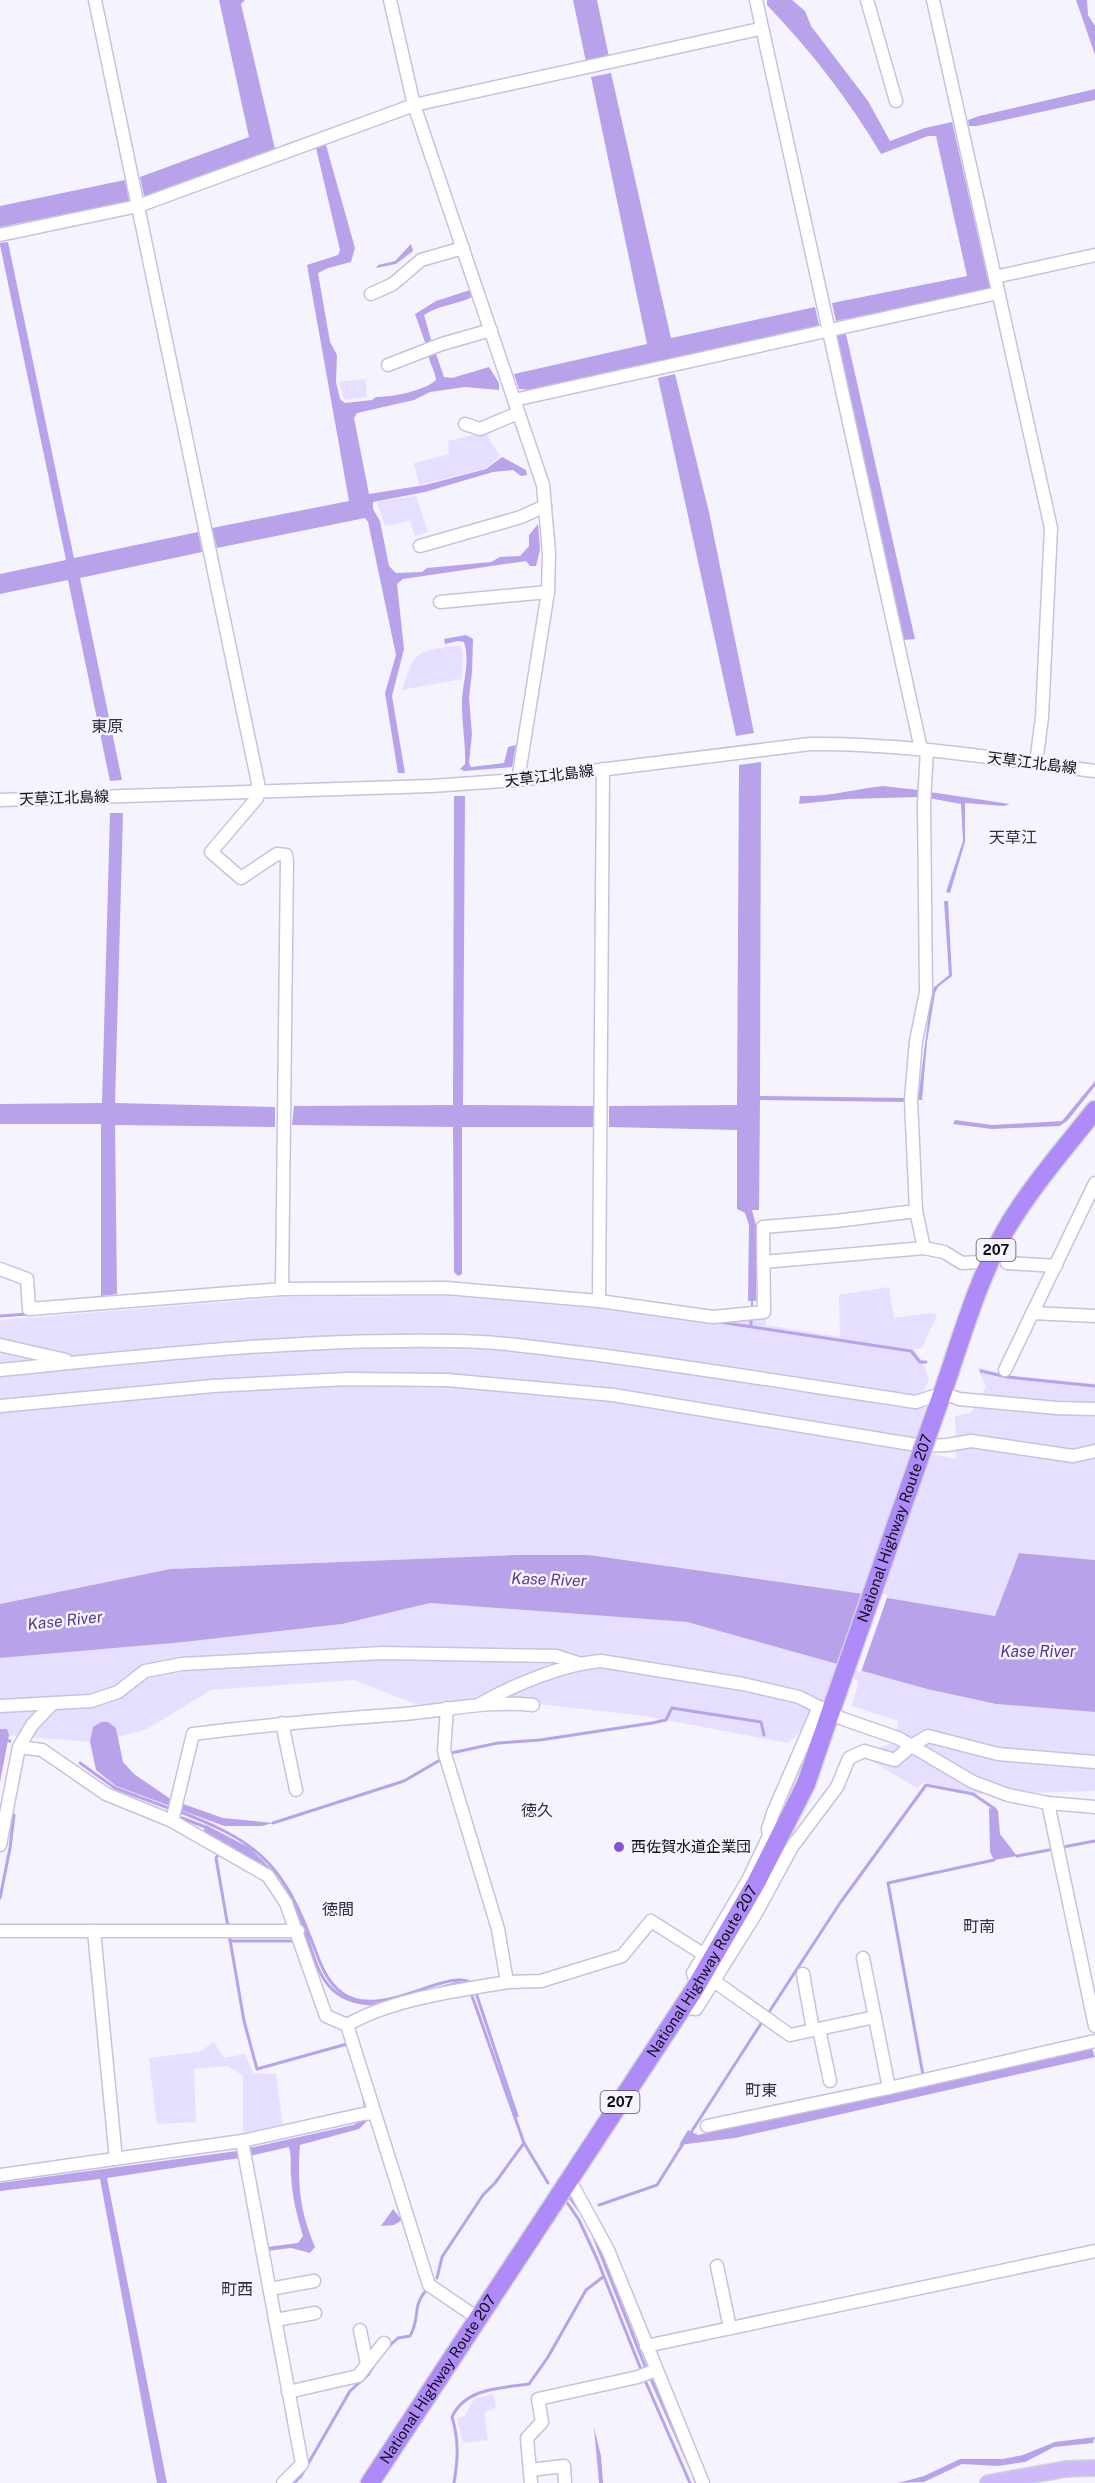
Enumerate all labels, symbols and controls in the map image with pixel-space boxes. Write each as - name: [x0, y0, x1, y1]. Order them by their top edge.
- district label: 東原: [91, 717, 123, 736]
- street label: 天草江北島線: [986, 749, 1078, 776]
- street label: 天草江北島線: [503, 762, 595, 789]
- street label: 天草江北島線: [19, 787, 109, 808]
- district label: 天草江: [989, 828, 1037, 847]
- road number: 207: [976, 1239, 1016, 1261]
- street label: National Highway Route 207: [854, 1432, 935, 1625]
- water label: Kase River: [511, 1569, 588, 1590]
- water label: Kase River: [26, 1607, 105, 1634]
- water label: Kase River: [1000, 1642, 1077, 1661]
- district label: 徳久: [521, 1801, 553, 1820]
- place label: 西佐賀水道企業団: [631, 1838, 751, 1855]
- marker: 西佐賀水道企業団: [612, 1840, 626, 1854]
- street label: National Highway Route 207: [643, 1882, 761, 2060]
- district label: 徳間: [322, 1900, 354, 1919]
- district label: 町南: [963, 1917, 995, 1936]
- district label: 町東: [745, 2081, 777, 2100]
- road number: 207: [600, 2091, 640, 2113]
- district label: 町西: [221, 2280, 253, 2299]
- street label: National Highway Route 207: [376, 2292, 499, 2467]

